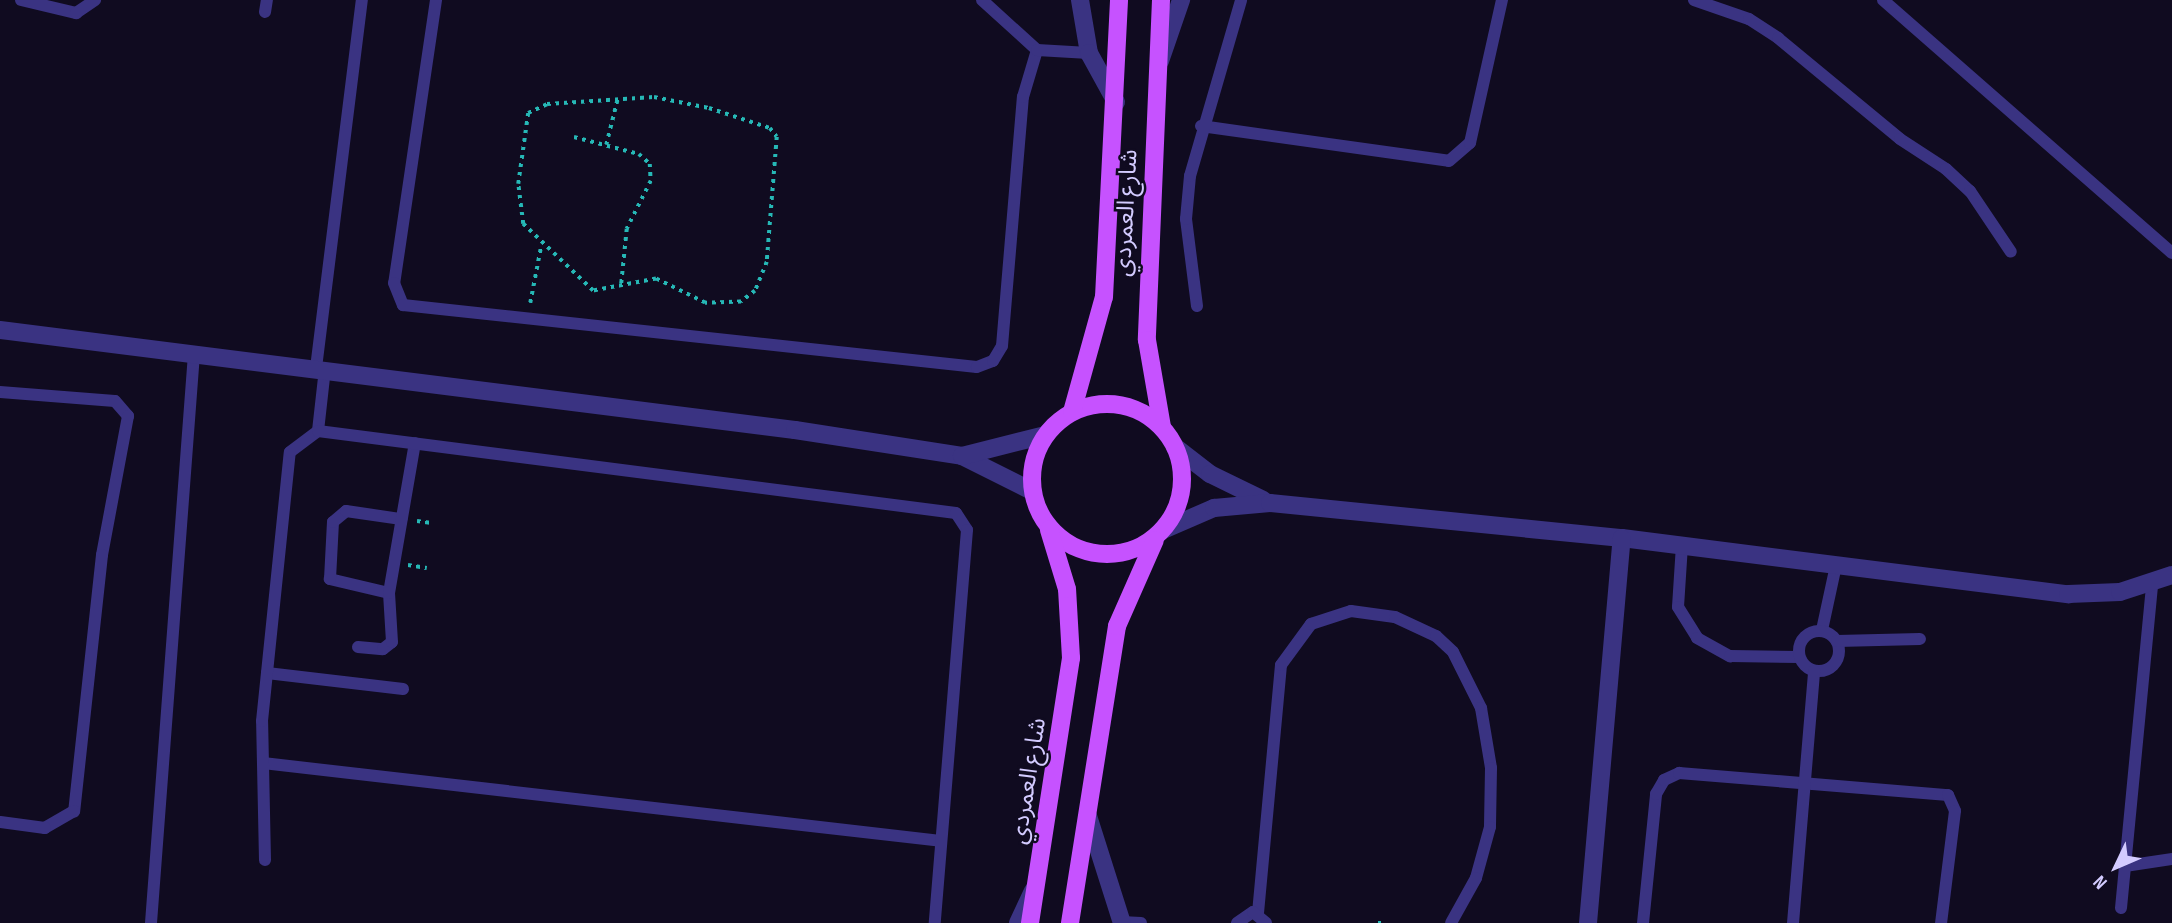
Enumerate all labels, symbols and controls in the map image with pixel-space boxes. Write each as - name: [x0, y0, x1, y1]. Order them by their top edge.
- street label: شارع العمردي: [1108, 149, 1144, 277]
- street label: شارع العمردي: [1004, 716, 1052, 846]
- north arrow: [2081, 832, 2151, 902]
- text: N: [2089, 870, 2112, 894]

